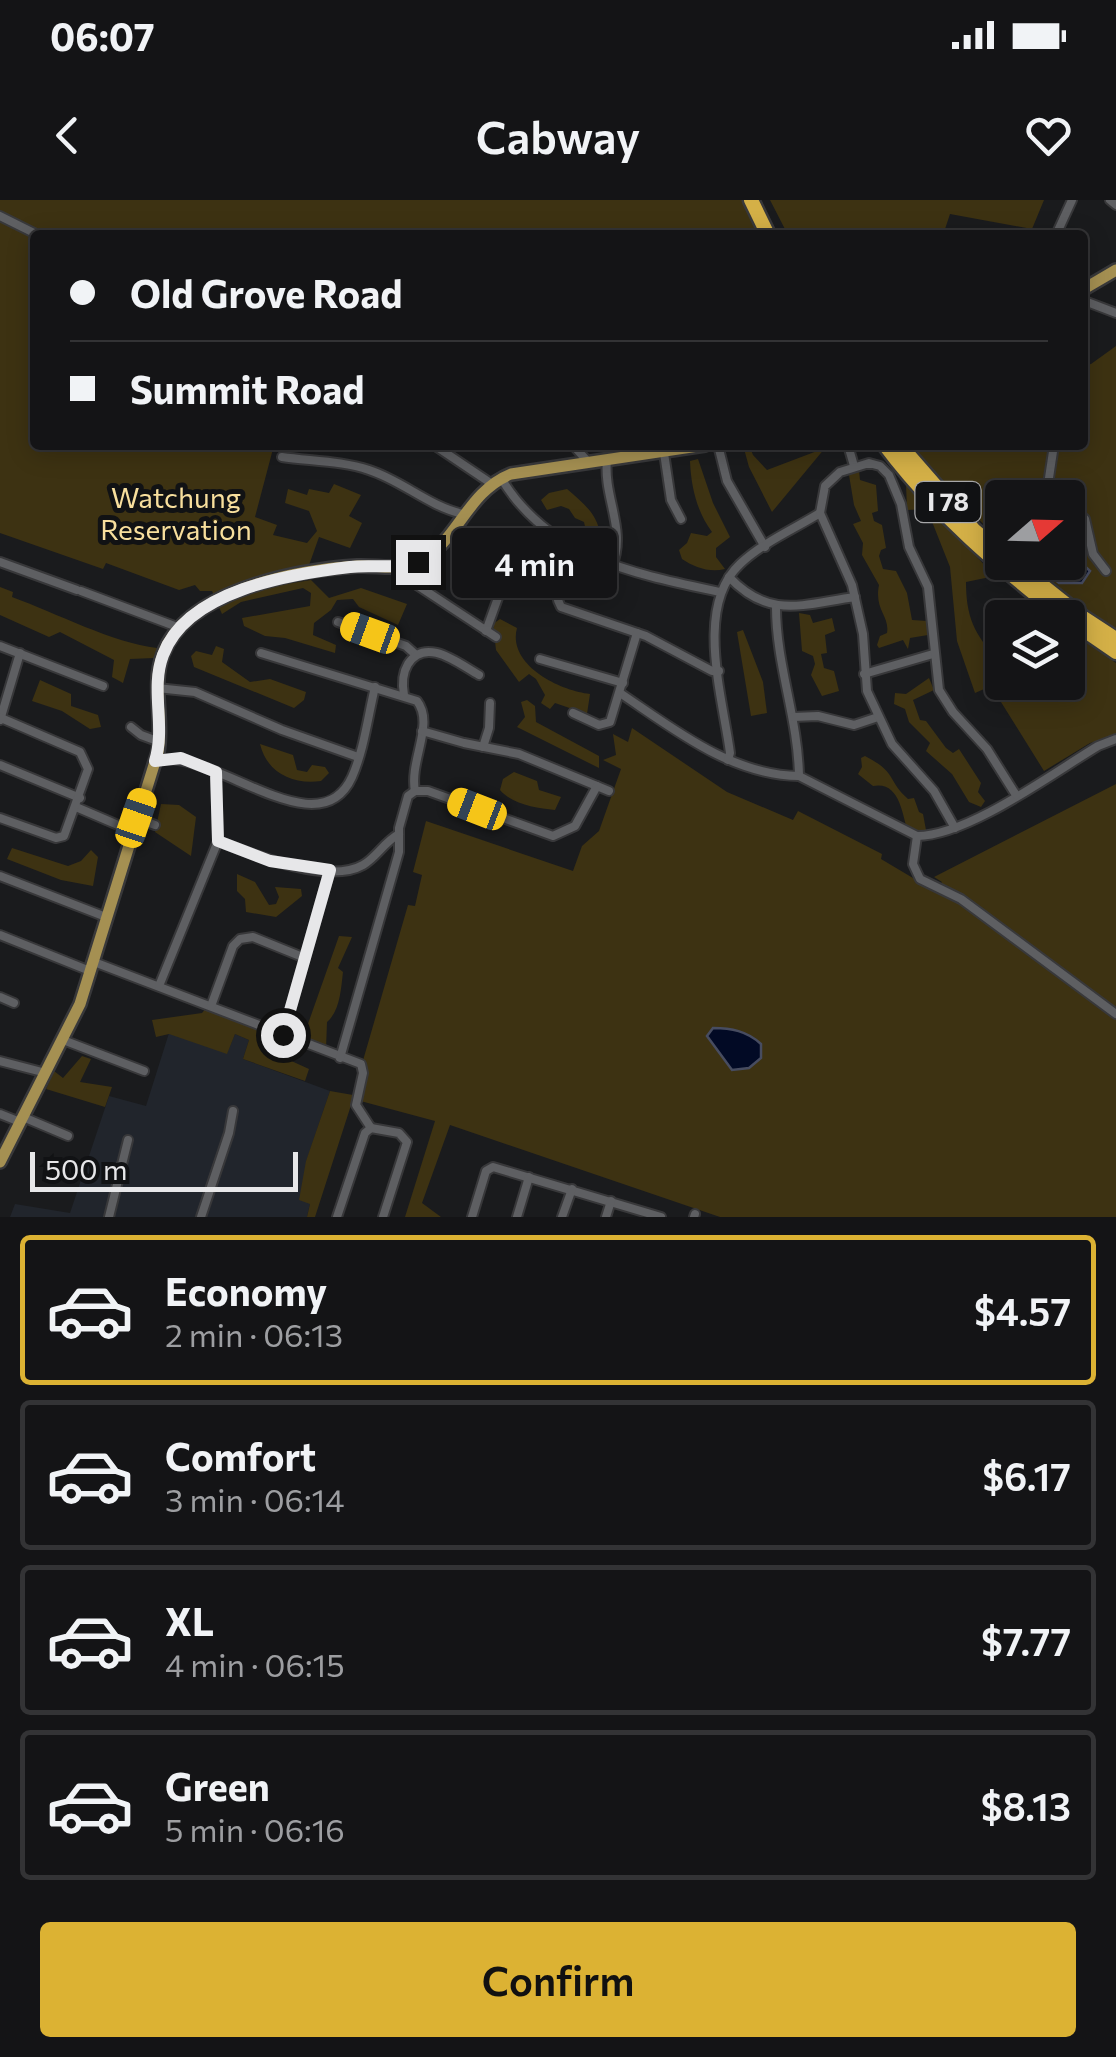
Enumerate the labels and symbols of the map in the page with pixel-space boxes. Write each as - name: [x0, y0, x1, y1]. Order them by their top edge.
- park label: Watchung Reservation: [100, 480, 252, 546]
- north arrow: [985, 480, 1085, 580]
- road number: I 78: [916, 482, 980, 522]
- callout: 4 min: [453, 527, 618, 597]
- route end: [396, 540, 441, 585]
- car: [337, 609, 403, 657]
- car: [444, 784, 510, 834]
- car: [112, 785, 160, 851]
- route start: [261, 1013, 306, 1058]
- scale bar: [30, 1147, 298, 1191]

